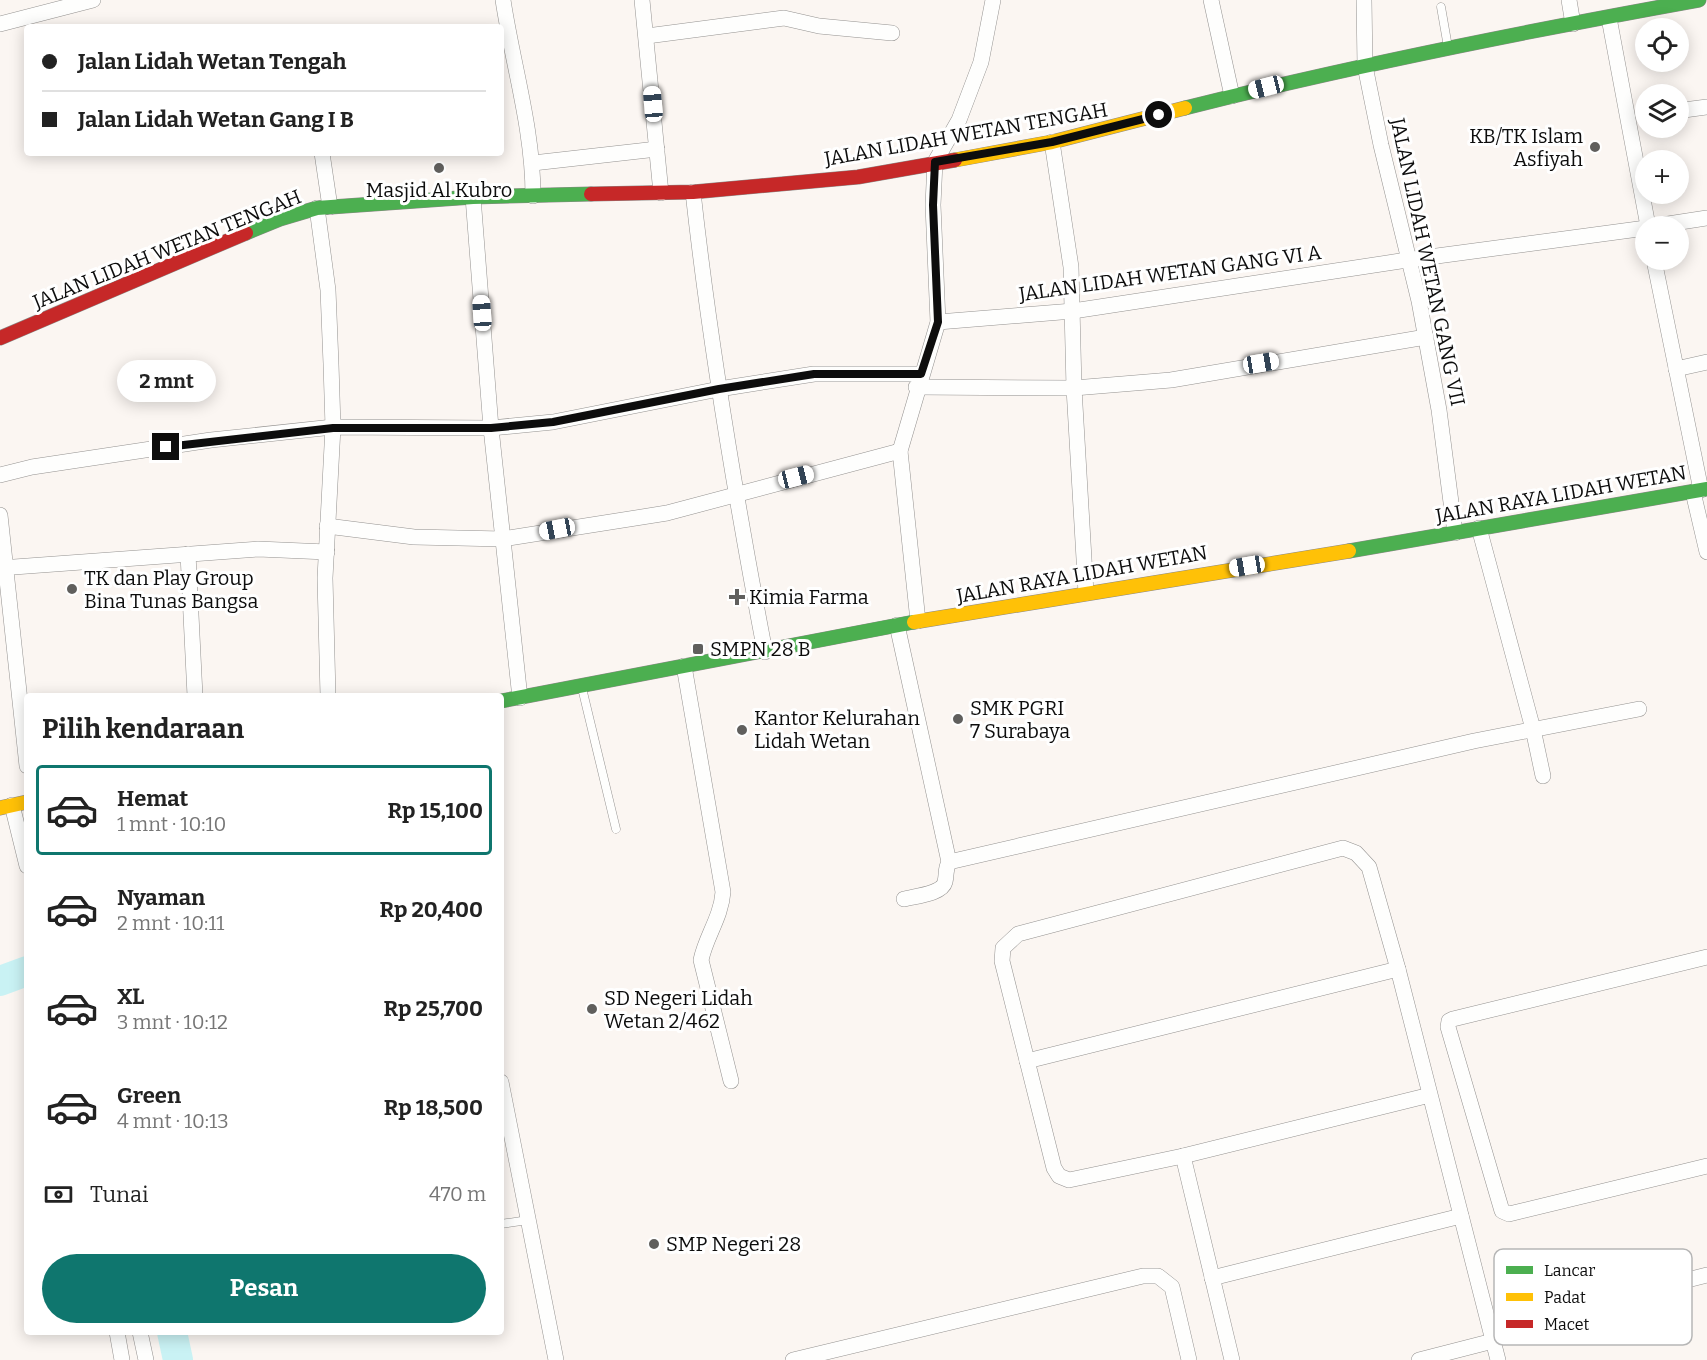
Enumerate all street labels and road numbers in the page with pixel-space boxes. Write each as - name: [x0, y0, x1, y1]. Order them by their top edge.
- street label: JALAN LIDAH WETAN TENGAH: [821, 97, 1110, 171]
- street label: JALAN LIDAH WETAN GANG VII: [1386, 115, 1470, 408]
- street label: JALAN LIDAH WETAN TENGAH: [28, 184, 305, 314]
- street label: JALAN LIDAH WETAN GANG VI A: [1016, 240, 1324, 306]
- street label: JALAN RAYA LIDAH WETAN: [1433, 460, 1688, 528]
- street label: JALAN RAYA LIDAH WETAN: [954, 540, 1209, 608]

